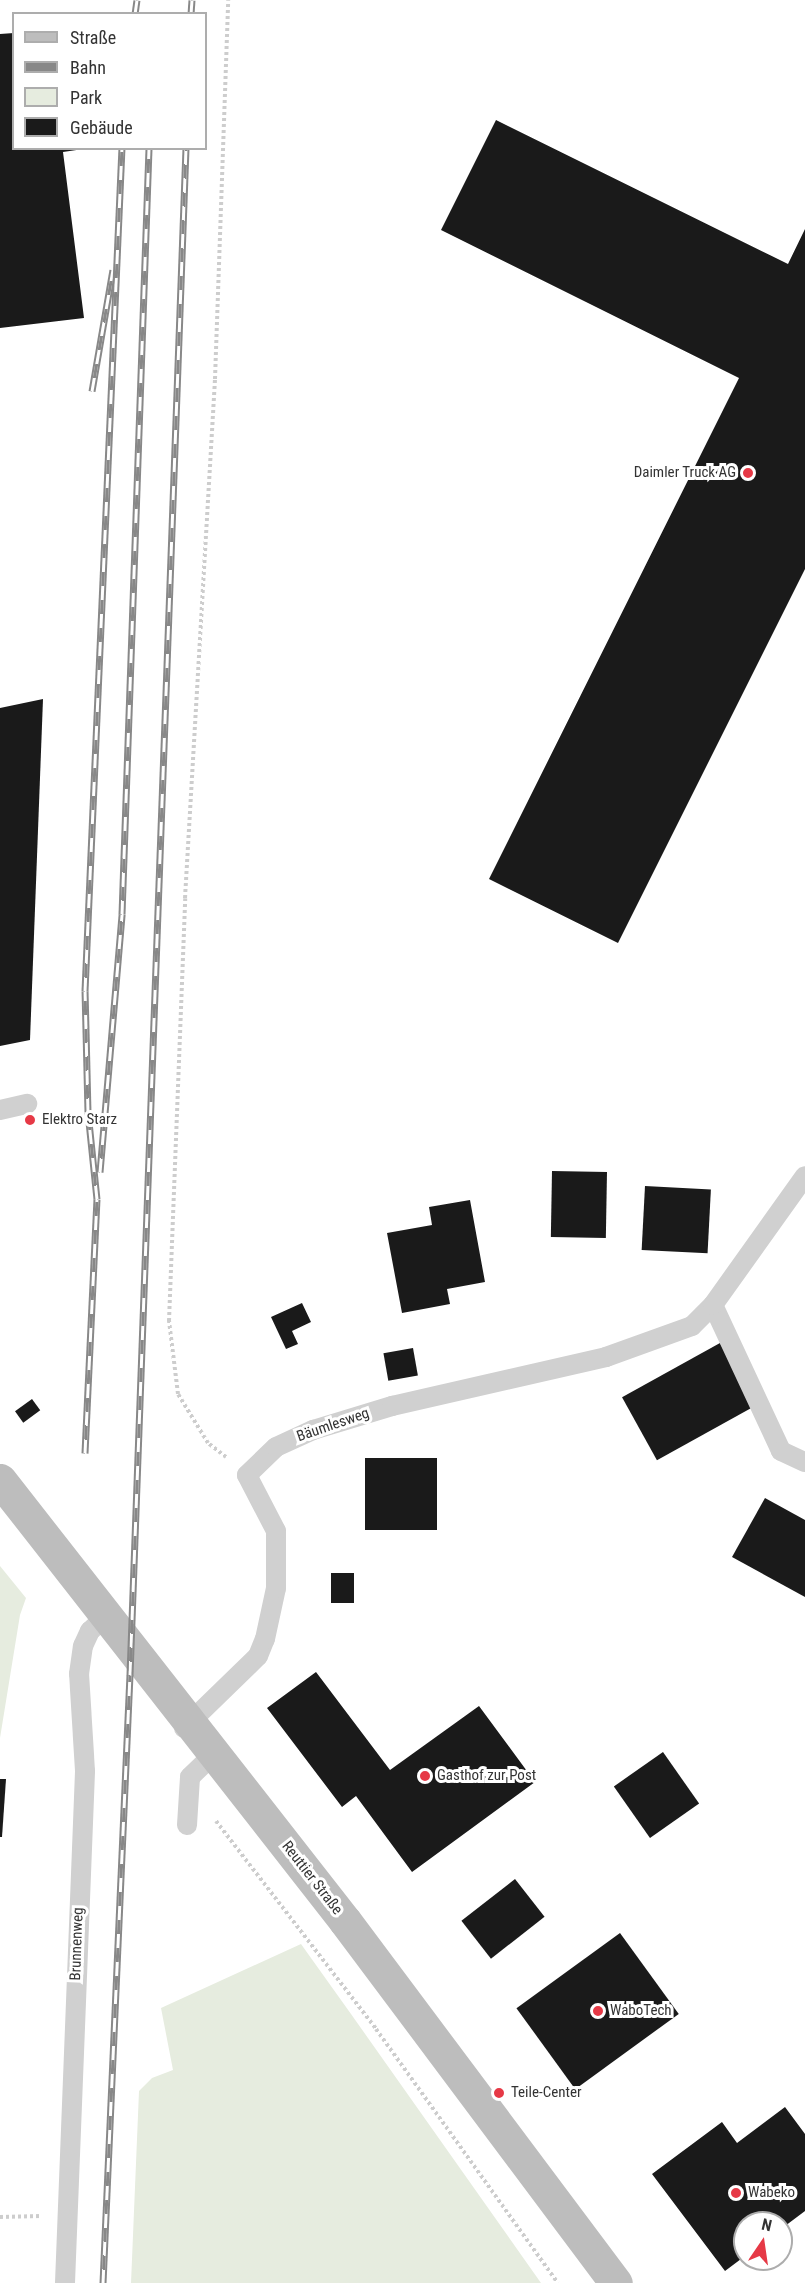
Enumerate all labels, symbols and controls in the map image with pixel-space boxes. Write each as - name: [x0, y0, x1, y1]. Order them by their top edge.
- legend: [12, 12, 207, 150]
- text: Straße: [70, 27, 116, 48]
- text: Bahn: [70, 57, 106, 78]
- text: Park: [70, 87, 102, 108]
- text: Gebäude: [70, 117, 133, 138]
- place label: Daimler Truck AG: [633, 464, 736, 482]
- marker: Daimler Truck AG: [741, 466, 755, 480]
- place label: Elektro Starz: [42, 1111, 117, 1129]
- marker: Elektro Starz: [23, 1113, 37, 1127]
- street label: Bäumlesweg: [294, 1404, 372, 1446]
- place label: Gasthof zur Post: [437, 1767, 536, 1785]
- marker: Gasthof zur Post: [418, 1769, 432, 1783]
- street label: Reuttier Straße: [278, 1838, 346, 1918]
- street label: Brunnenweg: [67, 1907, 87, 1981]
- place label: WaboTech: [610, 2002, 672, 2020]
- marker: WaboTech: [591, 2004, 605, 2018]
- place label: Teile-Center: [511, 2084, 582, 2102]
- marker: Teile-Center: [492, 2086, 506, 2100]
- place label: Wabeko: [748, 2184, 795, 2202]
- marker: Wabeko: [729, 2186, 743, 2200]
- north arrow: [733, 2211, 793, 2271]
- text: N: [760, 2215, 774, 2235]

